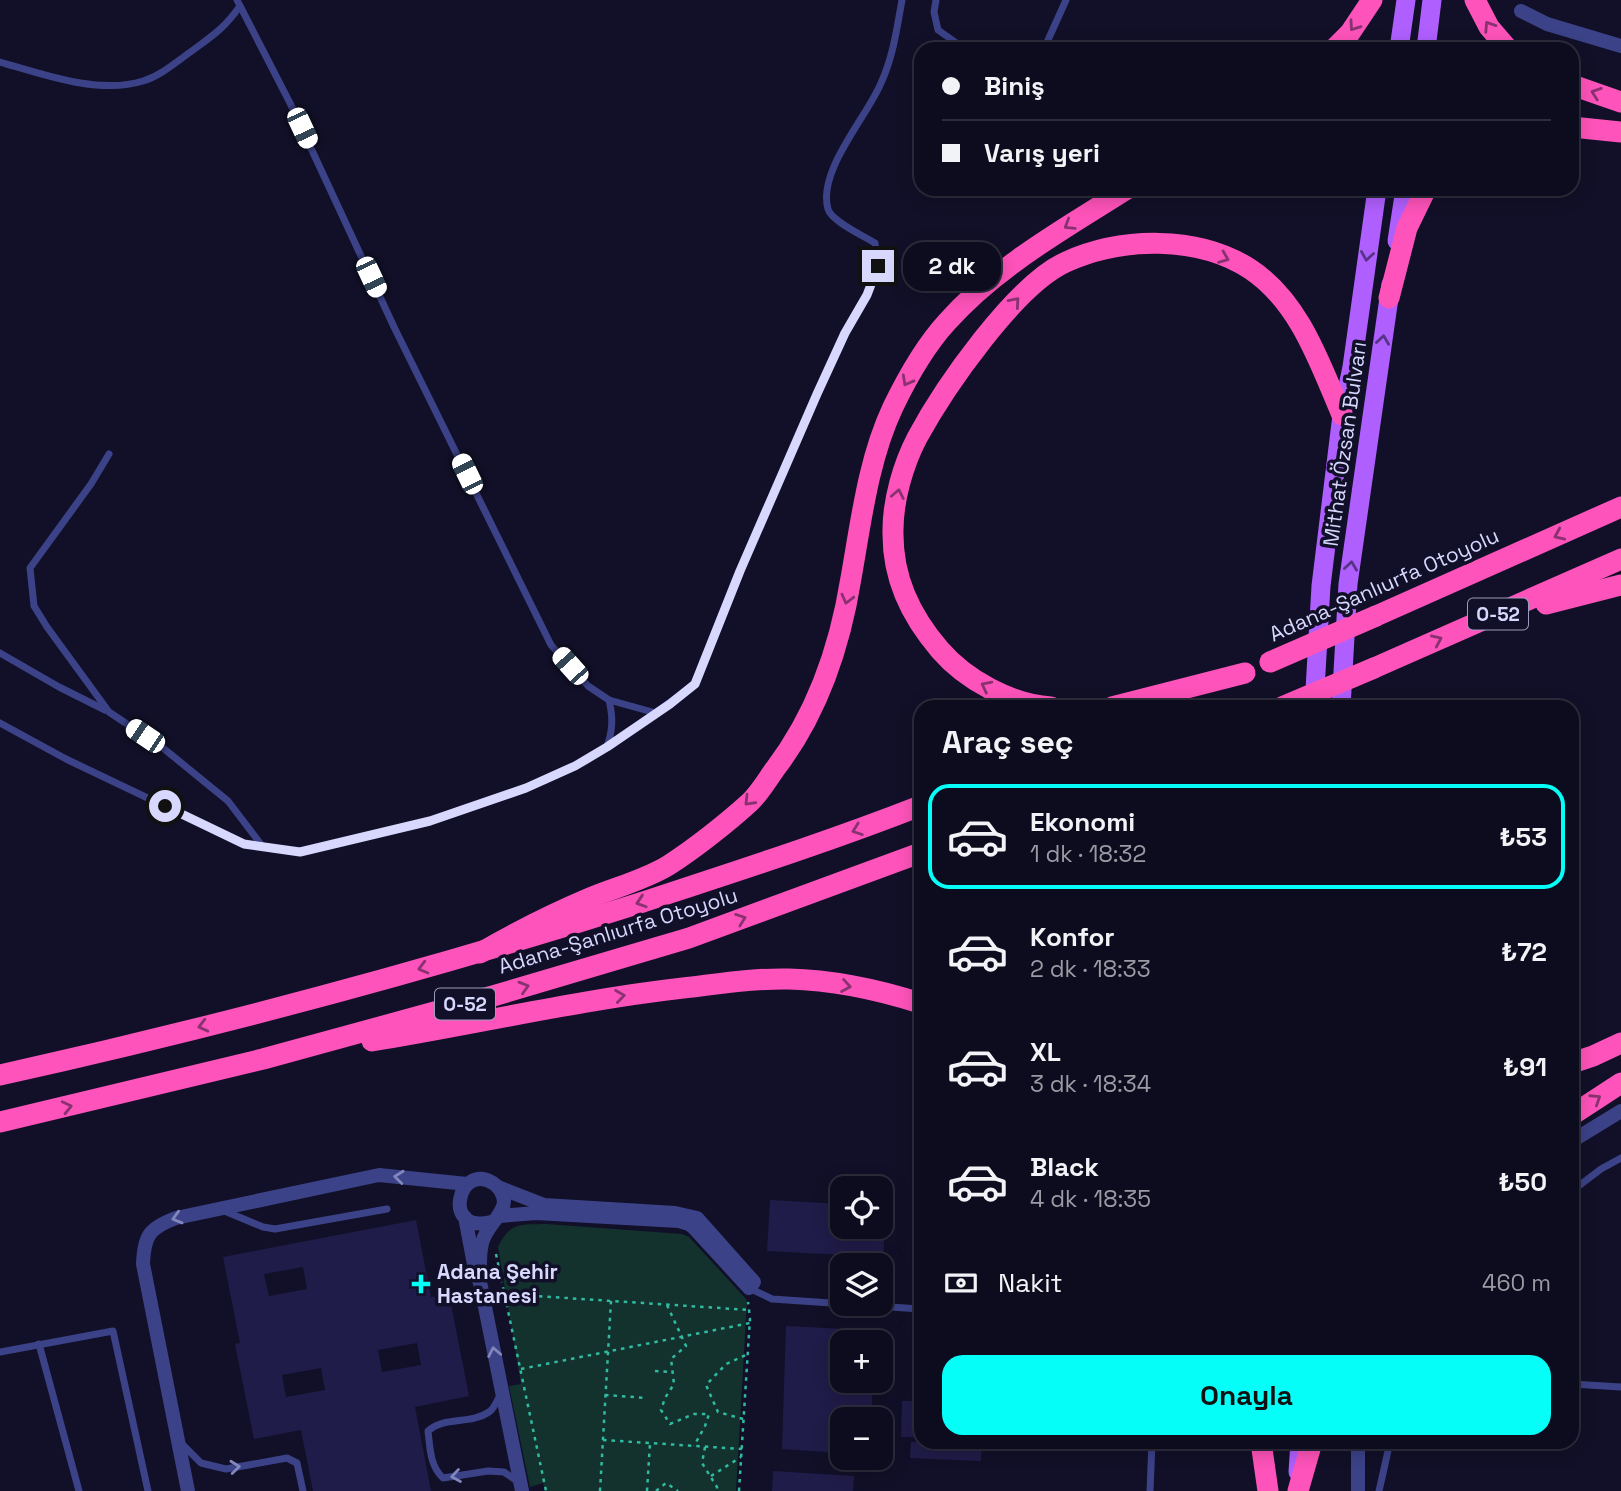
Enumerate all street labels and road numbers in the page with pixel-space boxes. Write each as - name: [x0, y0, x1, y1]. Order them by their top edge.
- street label: Mithat Özsan Bulvarı: [1317, 340, 1372, 548]
- street label: Adana-Şanlıurfa Otoyolu: [1265, 522, 1503, 647]
- road number: O-52: [1468, 598, 1528, 629]
- street label: Adana-Şanlıurfa Otoyolu: [495, 881, 741, 980]
- road number: O-52: [435, 988, 495, 1020]

